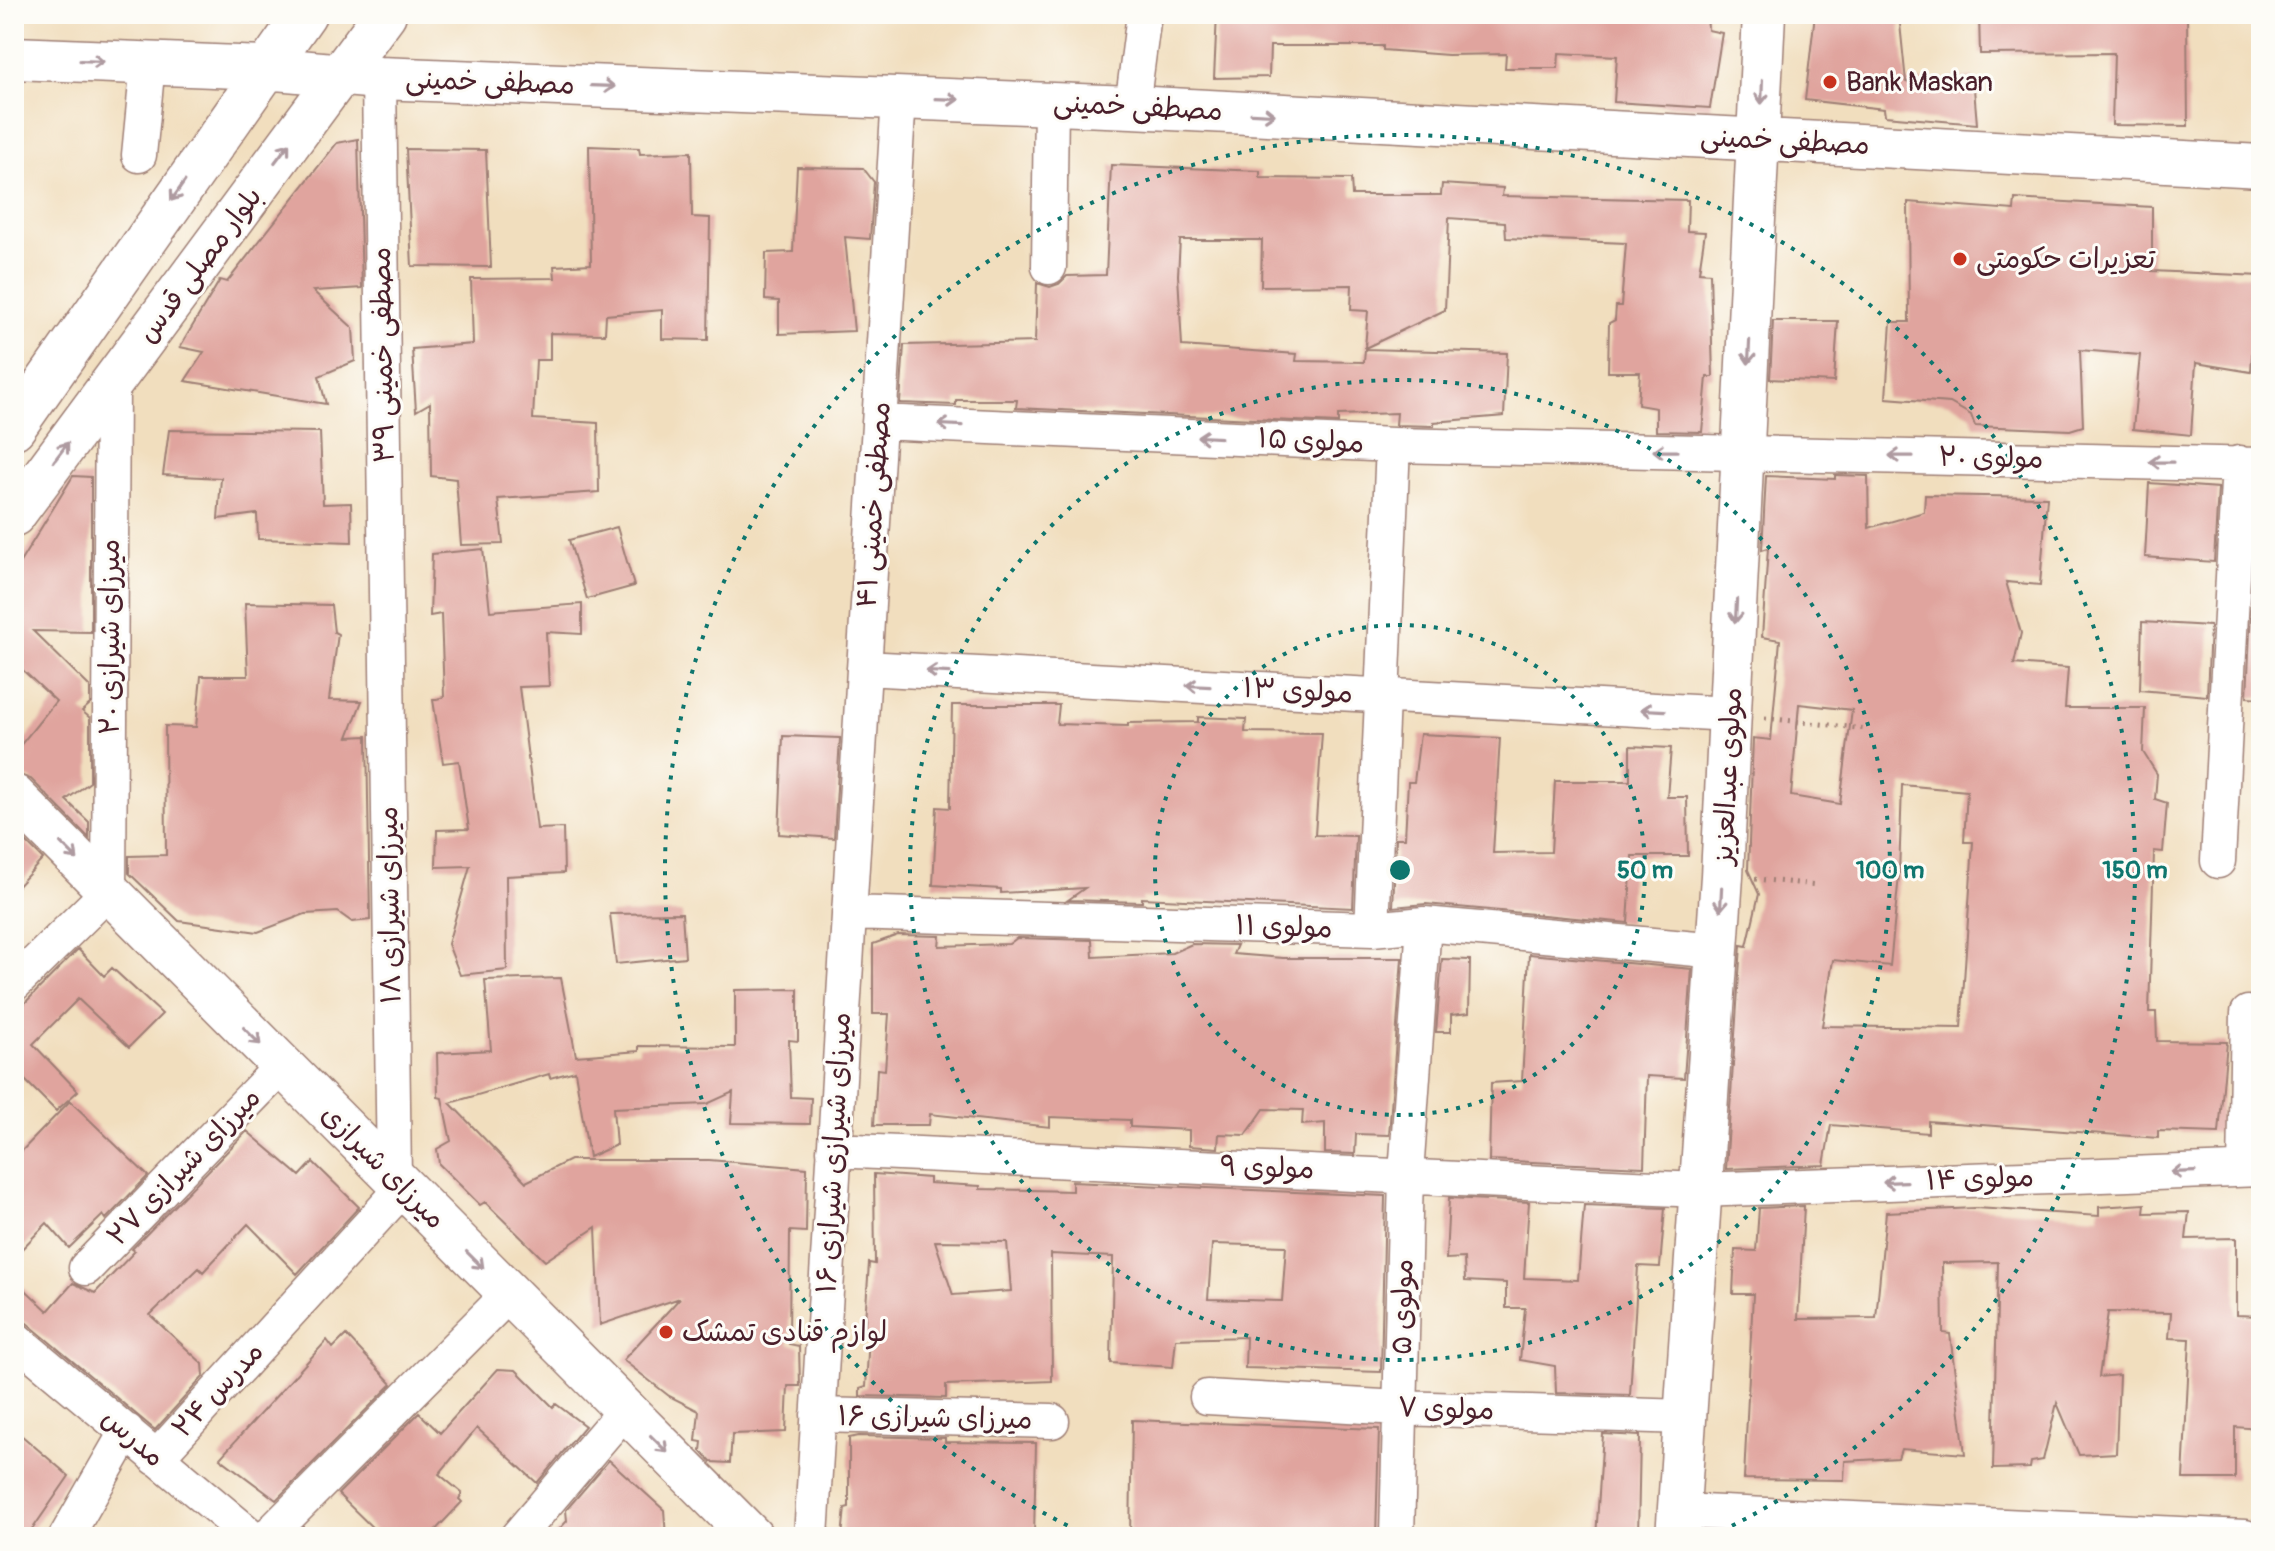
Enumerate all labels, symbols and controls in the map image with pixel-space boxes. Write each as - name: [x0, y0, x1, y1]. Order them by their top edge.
- one-way arrow: [78, 54, 105, 69]
- street label: مصطفی خمینی: [405, 62, 575, 102]
- place label: Bank Maskan: [1846, 65, 1993, 100]
- marker: Bank Maskan: [1821, 73, 1839, 91]
- one-way arrow: [1754, 78, 1769, 105]
- one-way arrow: [589, 79, 616, 94]
- street label: مصطفی خمینی: [1052, 85, 1224, 129]
- one-way arrow: [933, 92, 960, 107]
- one-way arrow: [1249, 106, 1276, 121]
- street label: مصطفی خمینی: [1699, 119, 1871, 163]
- one-way arrow: [274, 143, 291, 165]
- street label: بلوار مصلی قدس: [130, 180, 270, 350]
- one-way arrow: [170, 180, 186, 202]
- place label: تعزیرات حکومتی: [1976, 242, 2156, 277]
- street label: مصطفی خمینی ۳۹: [364, 247, 402, 463]
- marker: تعزیرات حکومتی: [1951, 250, 1969, 268]
- one-way arrow: [1741, 338, 1756, 365]
- street label: مصطفی خمینی ۴۱: [849, 401, 899, 609]
- one-way arrow: [937, 418, 964, 433]
- street label: مولوی ۱۵: [1257, 421, 1365, 461]
- one-way arrow: [1196, 429, 1223, 444]
- street label: مولوی ۲۰: [1938, 440, 2044, 476]
- one-way arrow: [52, 442, 69, 463]
- one-way arrow: [1652, 443, 1679, 458]
- one-way arrow: [1888, 448, 1915, 464]
- one-way arrow: [2148, 454, 2175, 469]
- street label: میرزای شیرازی ۲۰: [93, 539, 128, 735]
- one-way arrow: [1728, 597, 1743, 624]
- one-way arrow: [925, 664, 952, 679]
- street label: مولوی ۱۳: [1242, 671, 1354, 711]
- one-way arrow: [1185, 678, 1212, 693]
- street label: مولوی عبدالعزیز: [1706, 686, 1750, 868]
- one-way arrow: [1640, 702, 1667, 717]
- street label: میرزای شیرازی ۱۸: [371, 806, 409, 1004]
- one-way arrow: [59, 841, 78, 860]
- centre of rings: [1386, 856, 1414, 884]
- text: 50 m: [1617, 856, 1673, 885]
- text: 100 m: [1856, 856, 1924, 885]
- text: 150 m: [2102, 856, 2168, 885]
- one-way arrow: [1713, 885, 1728, 912]
- street label: مولوی ۱۱: [1235, 908, 1333, 946]
- street label: میرزای شیرازی شیرازی ۱۶: [809, 1011, 859, 1295]
- one-way arrow: [243, 1026, 262, 1046]
- street label: میرزای شیرازی ۲۷: [100, 1081, 268, 1253]
- street label: میرزای شیرازی: [313, 1097, 453, 1237]
- street label: مولوی ۹: [1219, 1149, 1315, 1187]
- street label: مولوی ۱۴: [1925, 1160, 2035, 1198]
- one-way arrow: [2170, 1164, 2197, 1179]
- one-way arrow: [1882, 1175, 1909, 1190]
- one-way arrow: [466, 1250, 485, 1270]
- street label: مولوی ۵: [1385, 1258, 1421, 1356]
- place label: لوازم قنادی تمشک: [682, 1315, 887, 1353]
- marker: لوازم قنادی تمشک: [657, 1323, 675, 1341]
- street label: مدرس ۲۴: [165, 1335, 271, 1445]
- street label: مولوی ۷: [1397, 1390, 1495, 1428]
- street label: میرزای شیرازی ۱۶: [837, 1399, 1033, 1437]
- street label: مدرس: [94, 1401, 172, 1475]
- one-way arrow: [649, 1434, 668, 1453]

